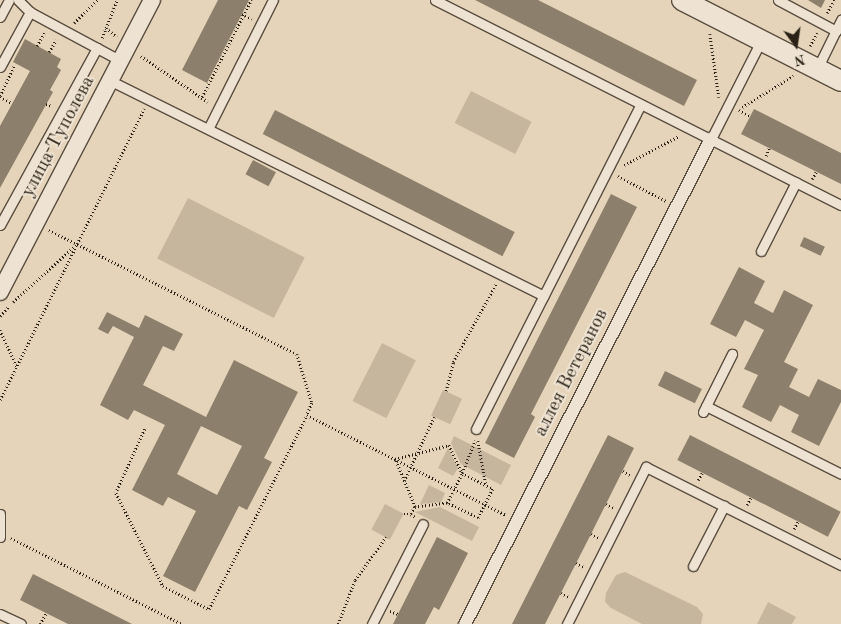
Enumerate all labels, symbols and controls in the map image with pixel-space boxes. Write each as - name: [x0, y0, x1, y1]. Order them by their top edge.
- north arrow: [771, 20, 821, 70]
- text: N: [793, 51, 807, 68]
- street label: улица Туполева: [17, 72, 101, 202]
- street label: аллея Ветеранов: [530, 305, 614, 441]

